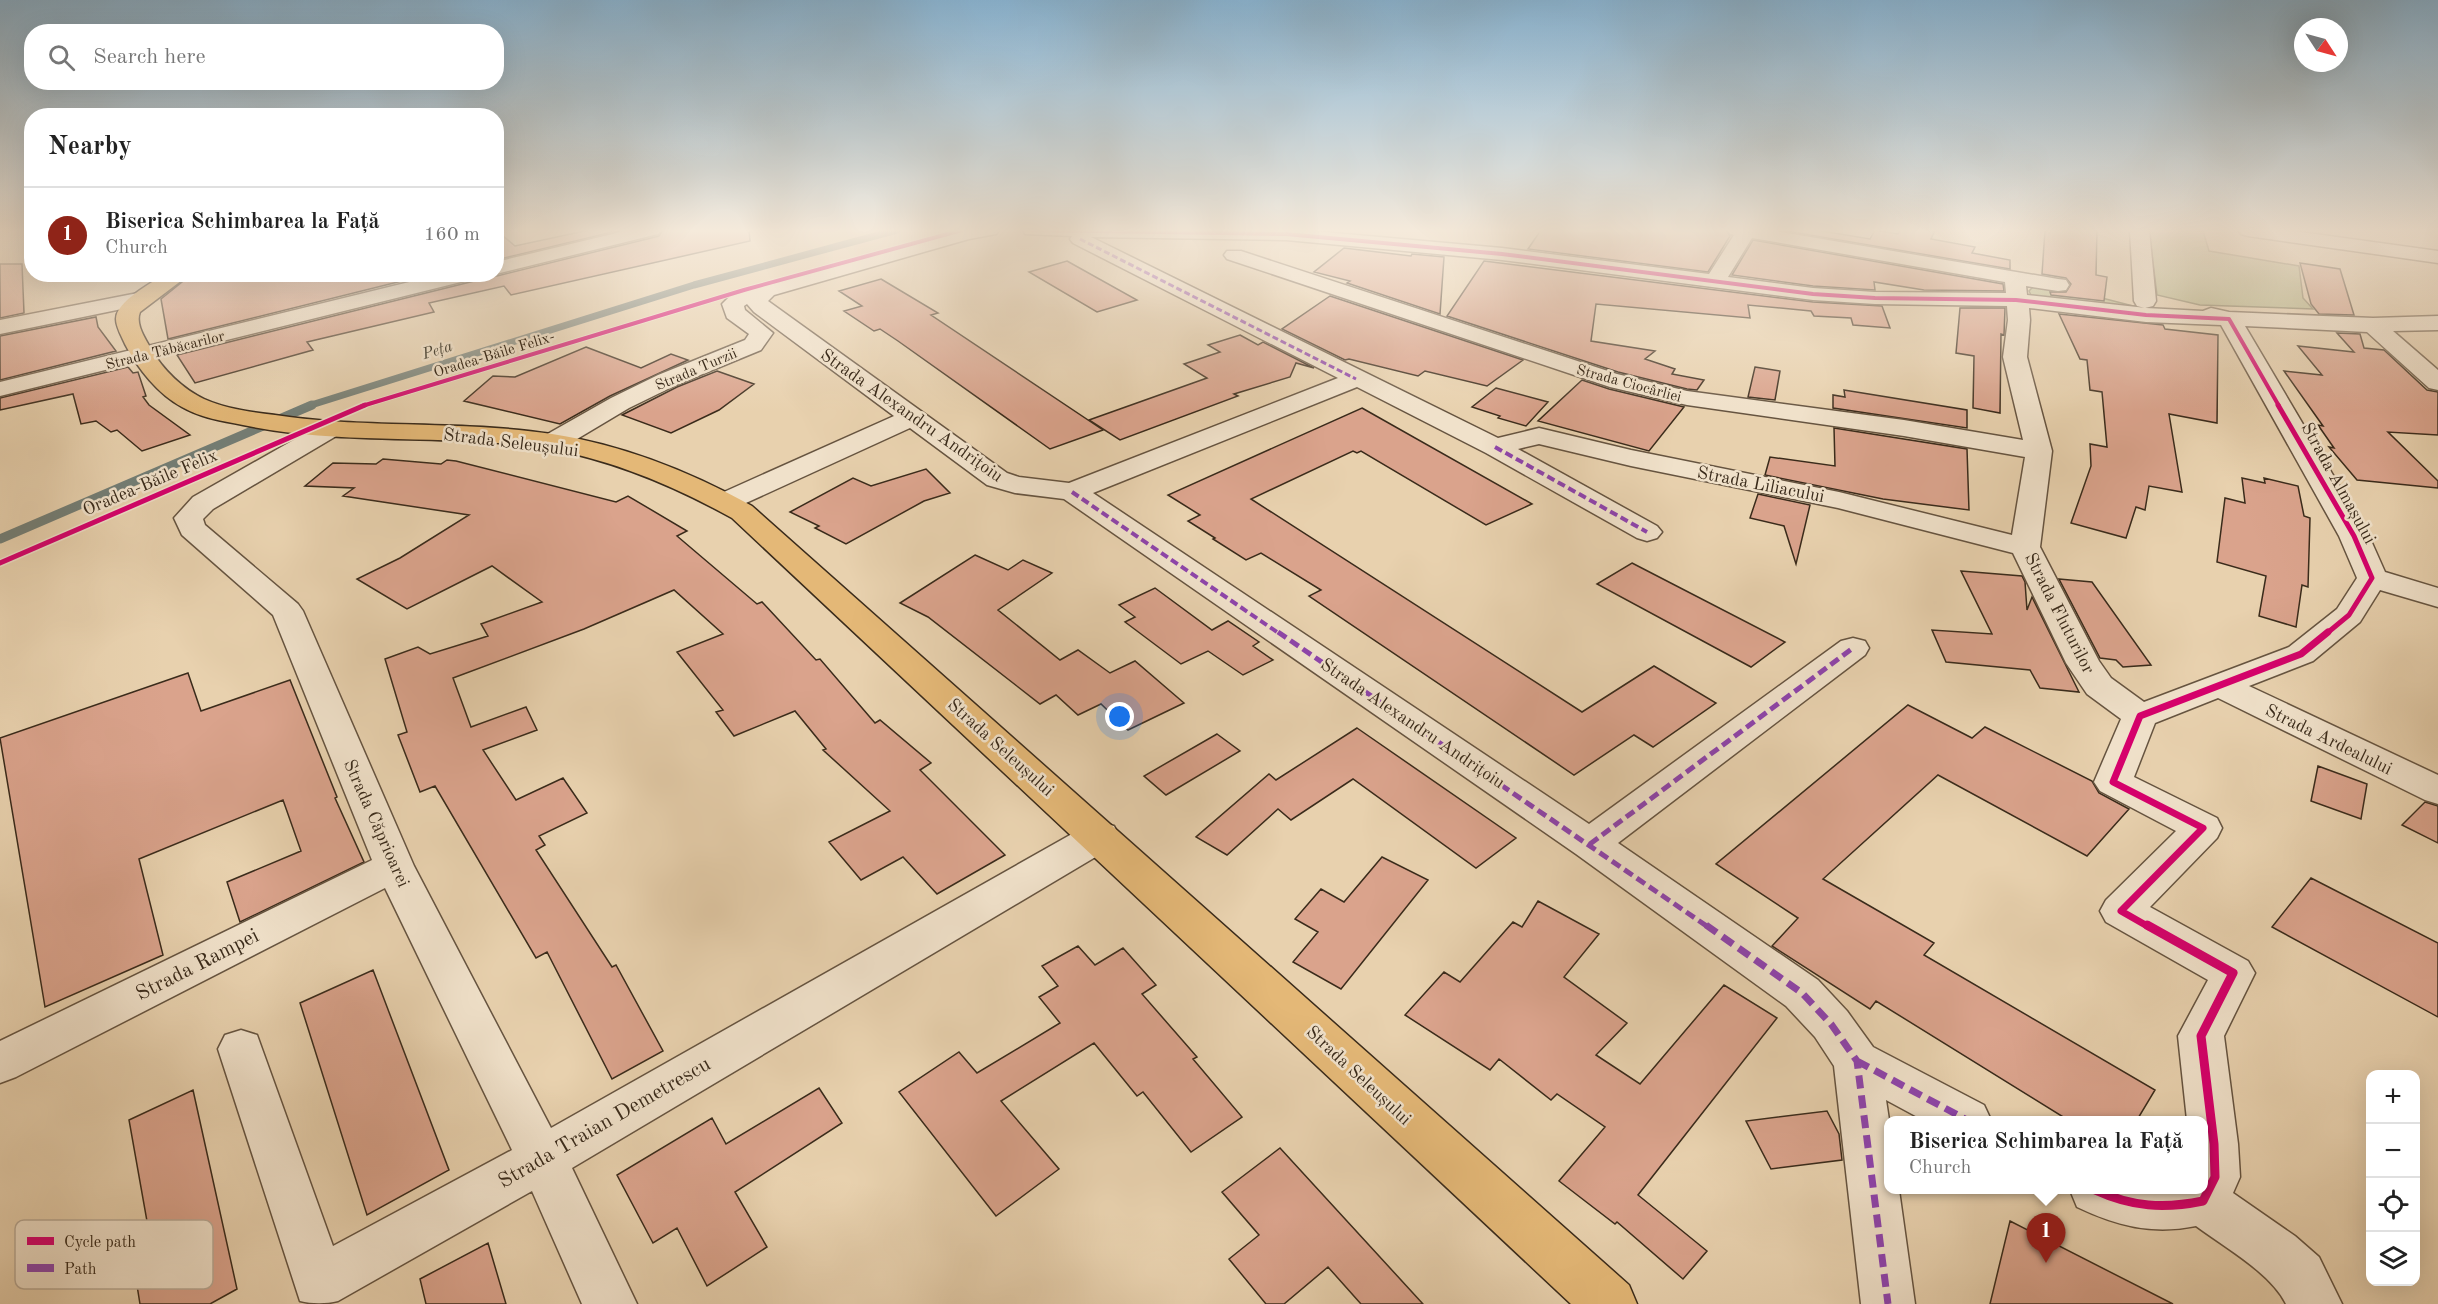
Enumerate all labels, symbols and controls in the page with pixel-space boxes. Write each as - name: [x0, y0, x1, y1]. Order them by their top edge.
- north arrow: [2294, 18, 2348, 72]
- search box: [24, 24, 504, 90]
- icon: search: [45, 41, 78, 74]
- text: Search here: [93, 46, 206, 68]
- text: Nearby: [48, 134, 132, 160]
- text: Biserica Schimbarea la Față: [105, 211, 380, 233]
- text: 1: [62, 225, 73, 245]
- text: 160 m: [424, 225, 480, 245]
- text: Church: [105, 238, 168, 258]
- street label: Strada Tăbăcarilor: [104, 329, 226, 373]
- street label: Oradea-Băile Felix-: [432, 330, 557, 381]
- water label: Peța: [420, 339, 455, 363]
- street label: Strada Turzii: [654, 346, 740, 394]
- street label: Strada Alexandru Andrițoiu: [816, 346, 1006, 487]
- street label: Strada Ciocârliei: [1574, 363, 1683, 406]
- street label: Strada Almașului: [2297, 420, 2379, 548]
- street label: Strada Seleușului: [442, 426, 580, 461]
- street label: Oradea-Băile Felix: [80, 446, 221, 519]
- street label: Strada Liliacului: [1696, 464, 1826, 506]
- street label: Strada Fluturilor: [2021, 550, 2098, 677]
- street label: Strada Alexandru Andrițoiu: [1316, 655, 1508, 793]
- street label: Strada Seleușului: [943, 696, 1057, 801]
- street label: Strada Ardealului: [2262, 701, 2395, 778]
- your location: [1105, 702, 1134, 731]
- street label: Strada Căprioarei: [340, 757, 412, 890]
- street label: Strada Rampei: [133, 925, 263, 1005]
- street label: Strada Seleușului: [1302, 1023, 1414, 1130]
- street label: Strada Traian Demetrescu: [495, 1054, 714, 1193]
- map controls: [2366, 1070, 2420, 1286]
- button: +: [2366, 1070, 2420, 1124]
- popup: [1884, 1116, 2208, 1194]
- button: −: [2366, 1124, 2420, 1178]
- text: Biserica Schimbarea la Față: [1909, 1131, 2183, 1153]
- text: Church: [1909, 1158, 1971, 1178]
- button: locate: [2366, 1178, 2420, 1232]
- pin: 1: [2026, 1214, 2066, 1263]
- legend: [15, 1220, 213, 1289]
- button: layers: [2366, 1232, 2420, 1286]
- text: Cycle path: [64, 1235, 136, 1251]
- text: Path: [64, 1262, 97, 1278]

